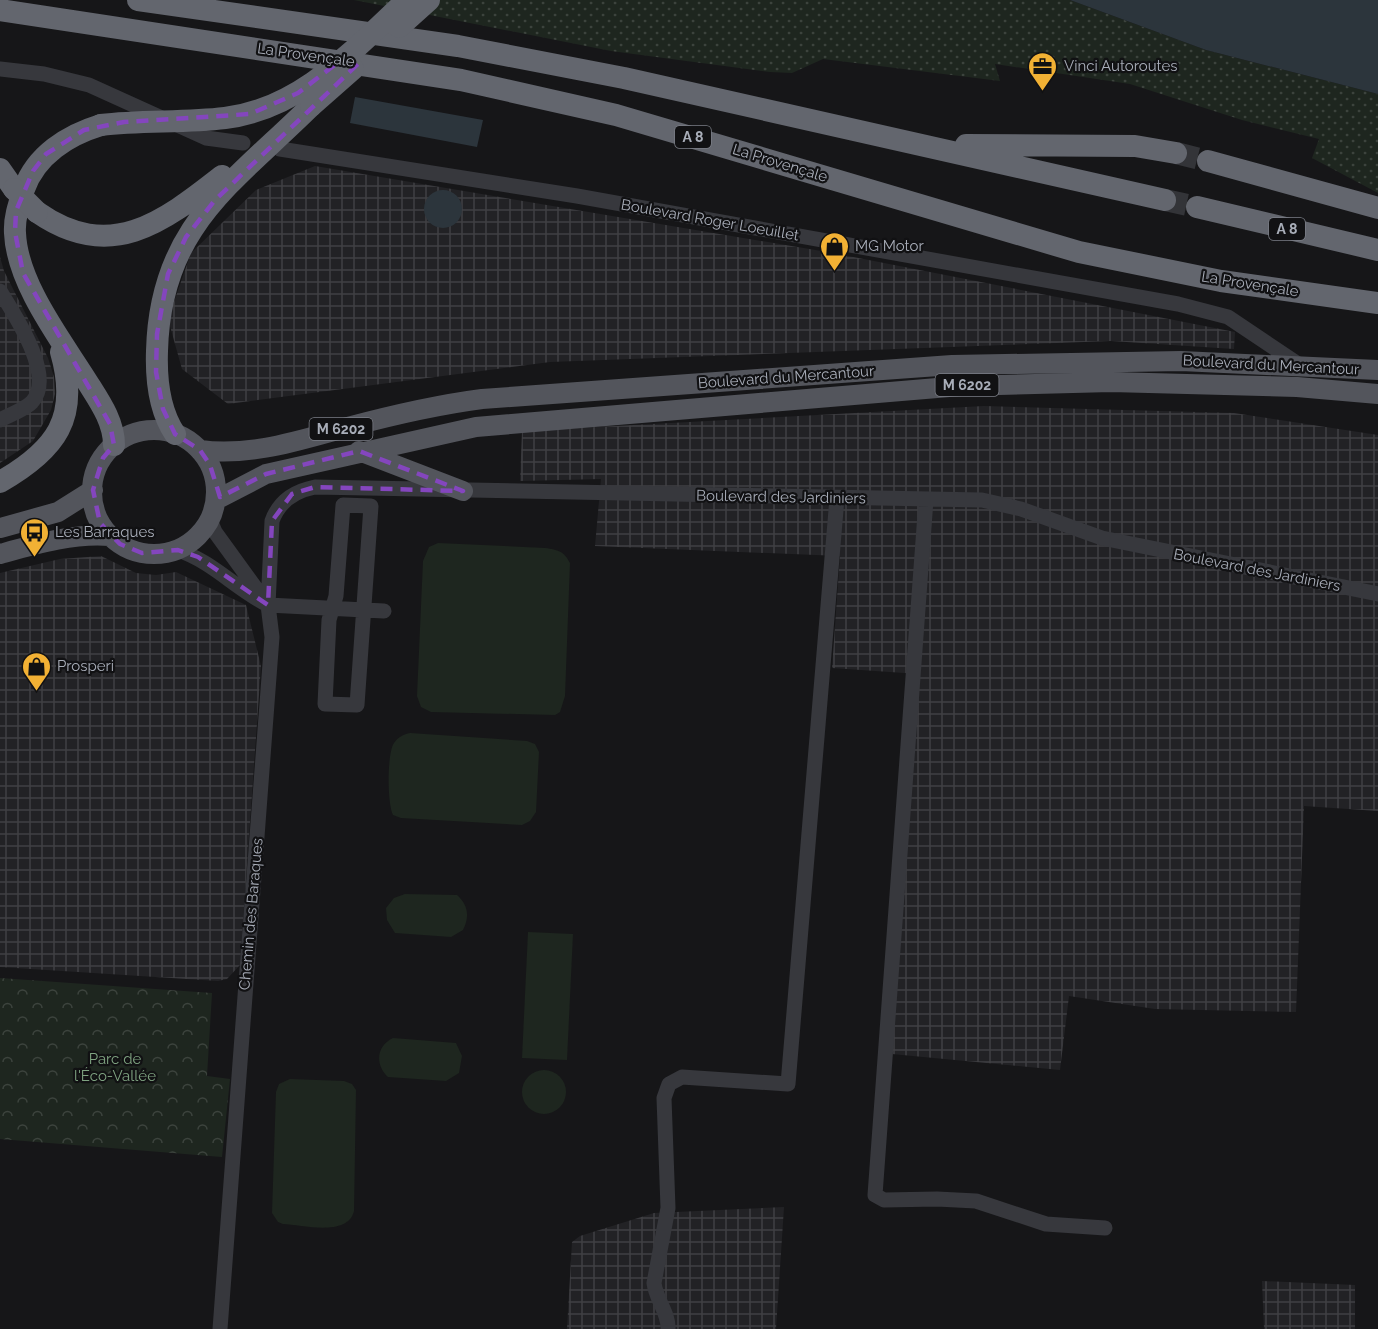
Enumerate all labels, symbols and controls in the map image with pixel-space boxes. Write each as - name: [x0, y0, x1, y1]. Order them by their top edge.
- street label: La Provençale: [256, 39, 356, 71]
- office icon: Vinci Autoroutes: [1027, 50, 1059, 92]
- place label: Vinci Autoroutes: [1064, 57, 1178, 75]
- road number: A 8: [675, 126, 711, 148]
- street label: La Provençale: [730, 140, 830, 186]
- street label: Boulevard Roger Loeuillet: [620, 195, 800, 245]
- road number: A 8: [1269, 218, 1305, 240]
- shop icon: MG Motor: [818, 230, 850, 272]
- place label: MG Motor: [855, 237, 924, 255]
- street label: La Provençale: [1200, 267, 1300, 301]
- street label: Boulevard du Mercantour: [1182, 351, 1360, 379]
- street label: Boulevard du Mercantour: [697, 362, 875, 392]
- road number: M 6202: [936, 374, 998, 396]
- road number: M 6202: [310, 418, 372, 440]
- street label: Boulevard des Jardiniers: [696, 487, 866, 507]
- bus stop icon: Les Barraques: [18, 516, 50, 558]
- place label: Les Barraques: [55, 523, 155, 541]
- street label: Boulevard des Jardiniers: [1172, 545, 1342, 595]
- shop icon: Prosperi: [20, 650, 52, 692]
- place label: Prosperi: [57, 657, 114, 675]
- street label: Chemin des Baraques: [235, 837, 267, 991]
- park label: Parc de l'Éco-Vallée: [74, 1050, 156, 1085]

